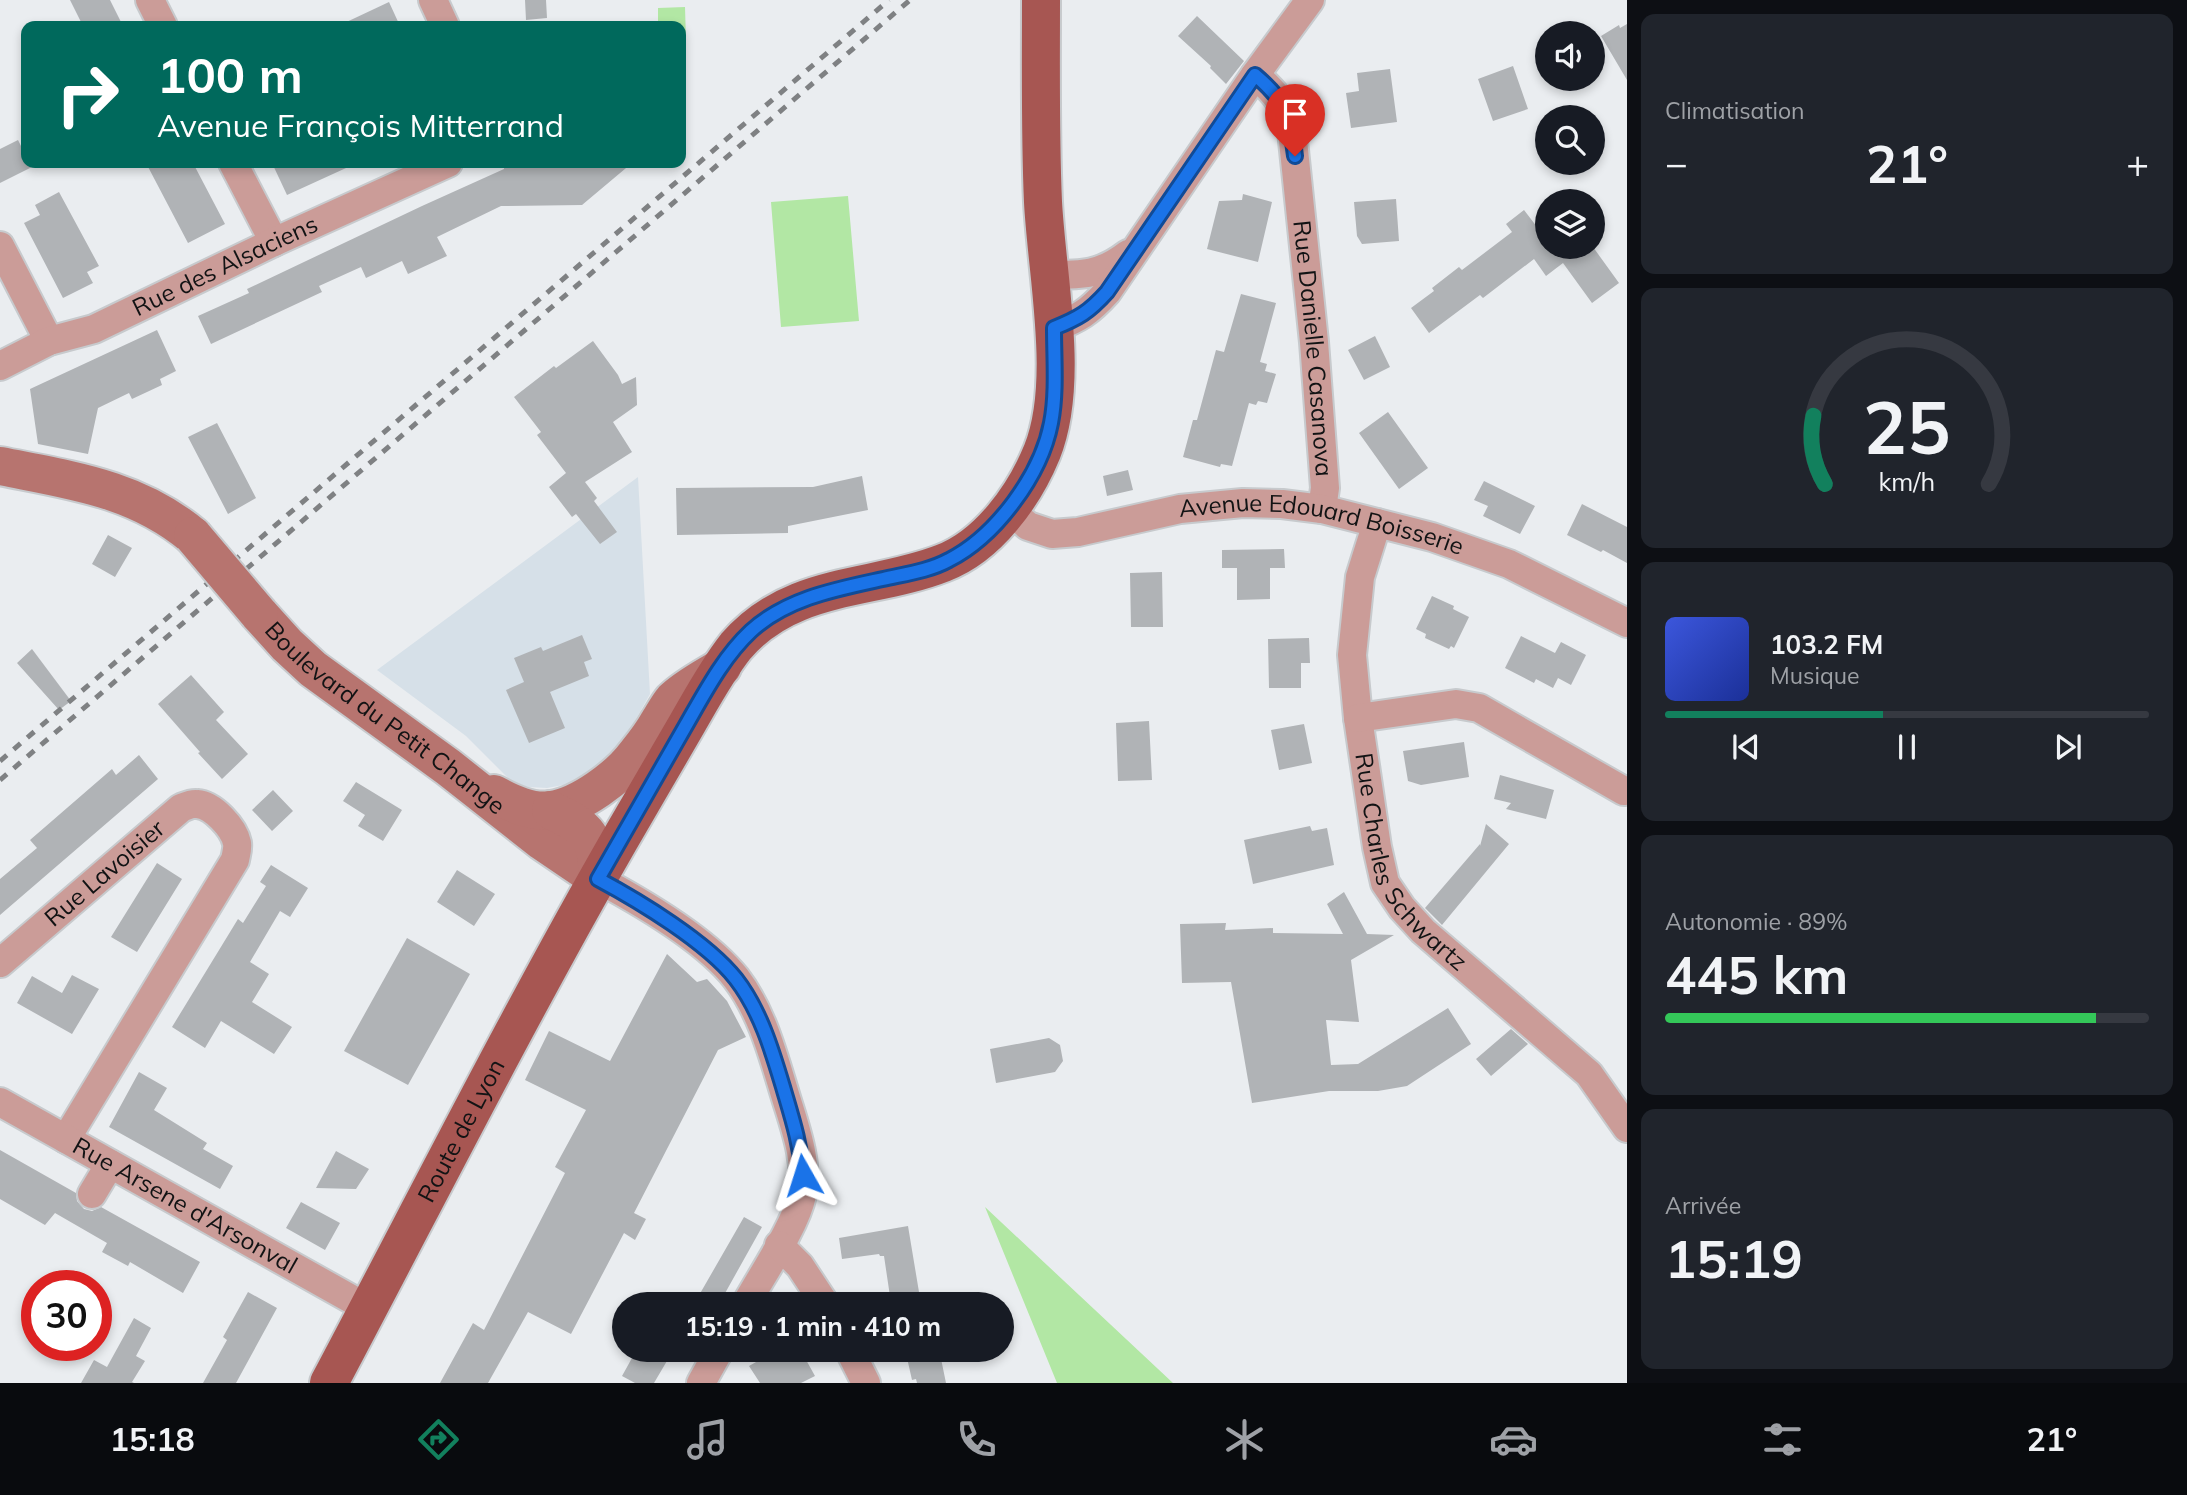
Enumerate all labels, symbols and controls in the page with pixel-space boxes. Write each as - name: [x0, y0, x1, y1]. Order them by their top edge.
- map controls: [1535, 21, 1605, 259]
- button: sound: [1535, 21, 1605, 91]
- text: 100 m: [157, 44, 303, 105]
- icon: right: [42, 49, 133, 140]
- pin: [1265, 84, 1325, 156]
- icon: arrive: [1276, 95, 1314, 133]
- text: Climatisation: [1665, 96, 1805, 125]
- text: Avenue François Mitterrand: [157, 105, 564, 145]
- button: search: [1535, 105, 1605, 175]
- text: 21°: [1866, 131, 1948, 196]
- text: −: [1665, 139, 1688, 187]
- text: +: [2126, 139, 2149, 187]
- button: layers: [1535, 189, 1605, 259]
- street label: Rue des Alsaciens: [127, 208, 322, 322]
- street label: Rue Danielle Casanova: [1287, 219, 1340, 478]
- text: 25: [1863, 381, 1951, 472]
- text: km/h: [1879, 465, 1935, 496]
- street label: Avenue Edouard Boisserie: [1177, 486, 1468, 561]
- street label: Boulevard du Petit Change: [259, 615, 512, 820]
- text: 103.2 FM: [1770, 628, 1883, 661]
- text: Musique: [1770, 661, 1859, 690]
- icon: previous: [1727, 728, 1765, 766]
- icon: pause: [1888, 728, 1926, 766]
- icon: next: [2049, 728, 2087, 766]
- street label: Rue Charles Schwartz: [1349, 751, 1474, 976]
- street label: Rue Lavoisier: [38, 813, 171, 932]
- text: Autonomie · 89%: [1665, 907, 1848, 936]
- text: 445 km: [1665, 942, 1848, 1007]
- street label: Route de Lyon: [411, 1053, 511, 1207]
- street label: Rue Arsene d'Arsonval: [68, 1130, 303, 1280]
- position arrow: [766, 1138, 840, 1212]
- text: Arrivée: [1665, 1191, 1741, 1220]
- text: 15:19: [1665, 1226, 1803, 1291]
- speed limit sign: 30: [21, 1270, 112, 1361]
- text: 15:19 · 1 min · 410 m: [685, 1310, 941, 1343]
- icon: directions: [414, 1415, 463, 1464]
- icon: music: [683, 1415, 732, 1464]
- icon: phone: [952, 1415, 1001, 1464]
- icon: climate: [1220, 1415, 1269, 1464]
- icon: car: [1489, 1415, 1538, 1464]
- icon: filters: [1758, 1415, 1807, 1464]
- text: 15:18: [110, 1419, 195, 1459]
- text: 21°: [2027, 1419, 2077, 1459]

